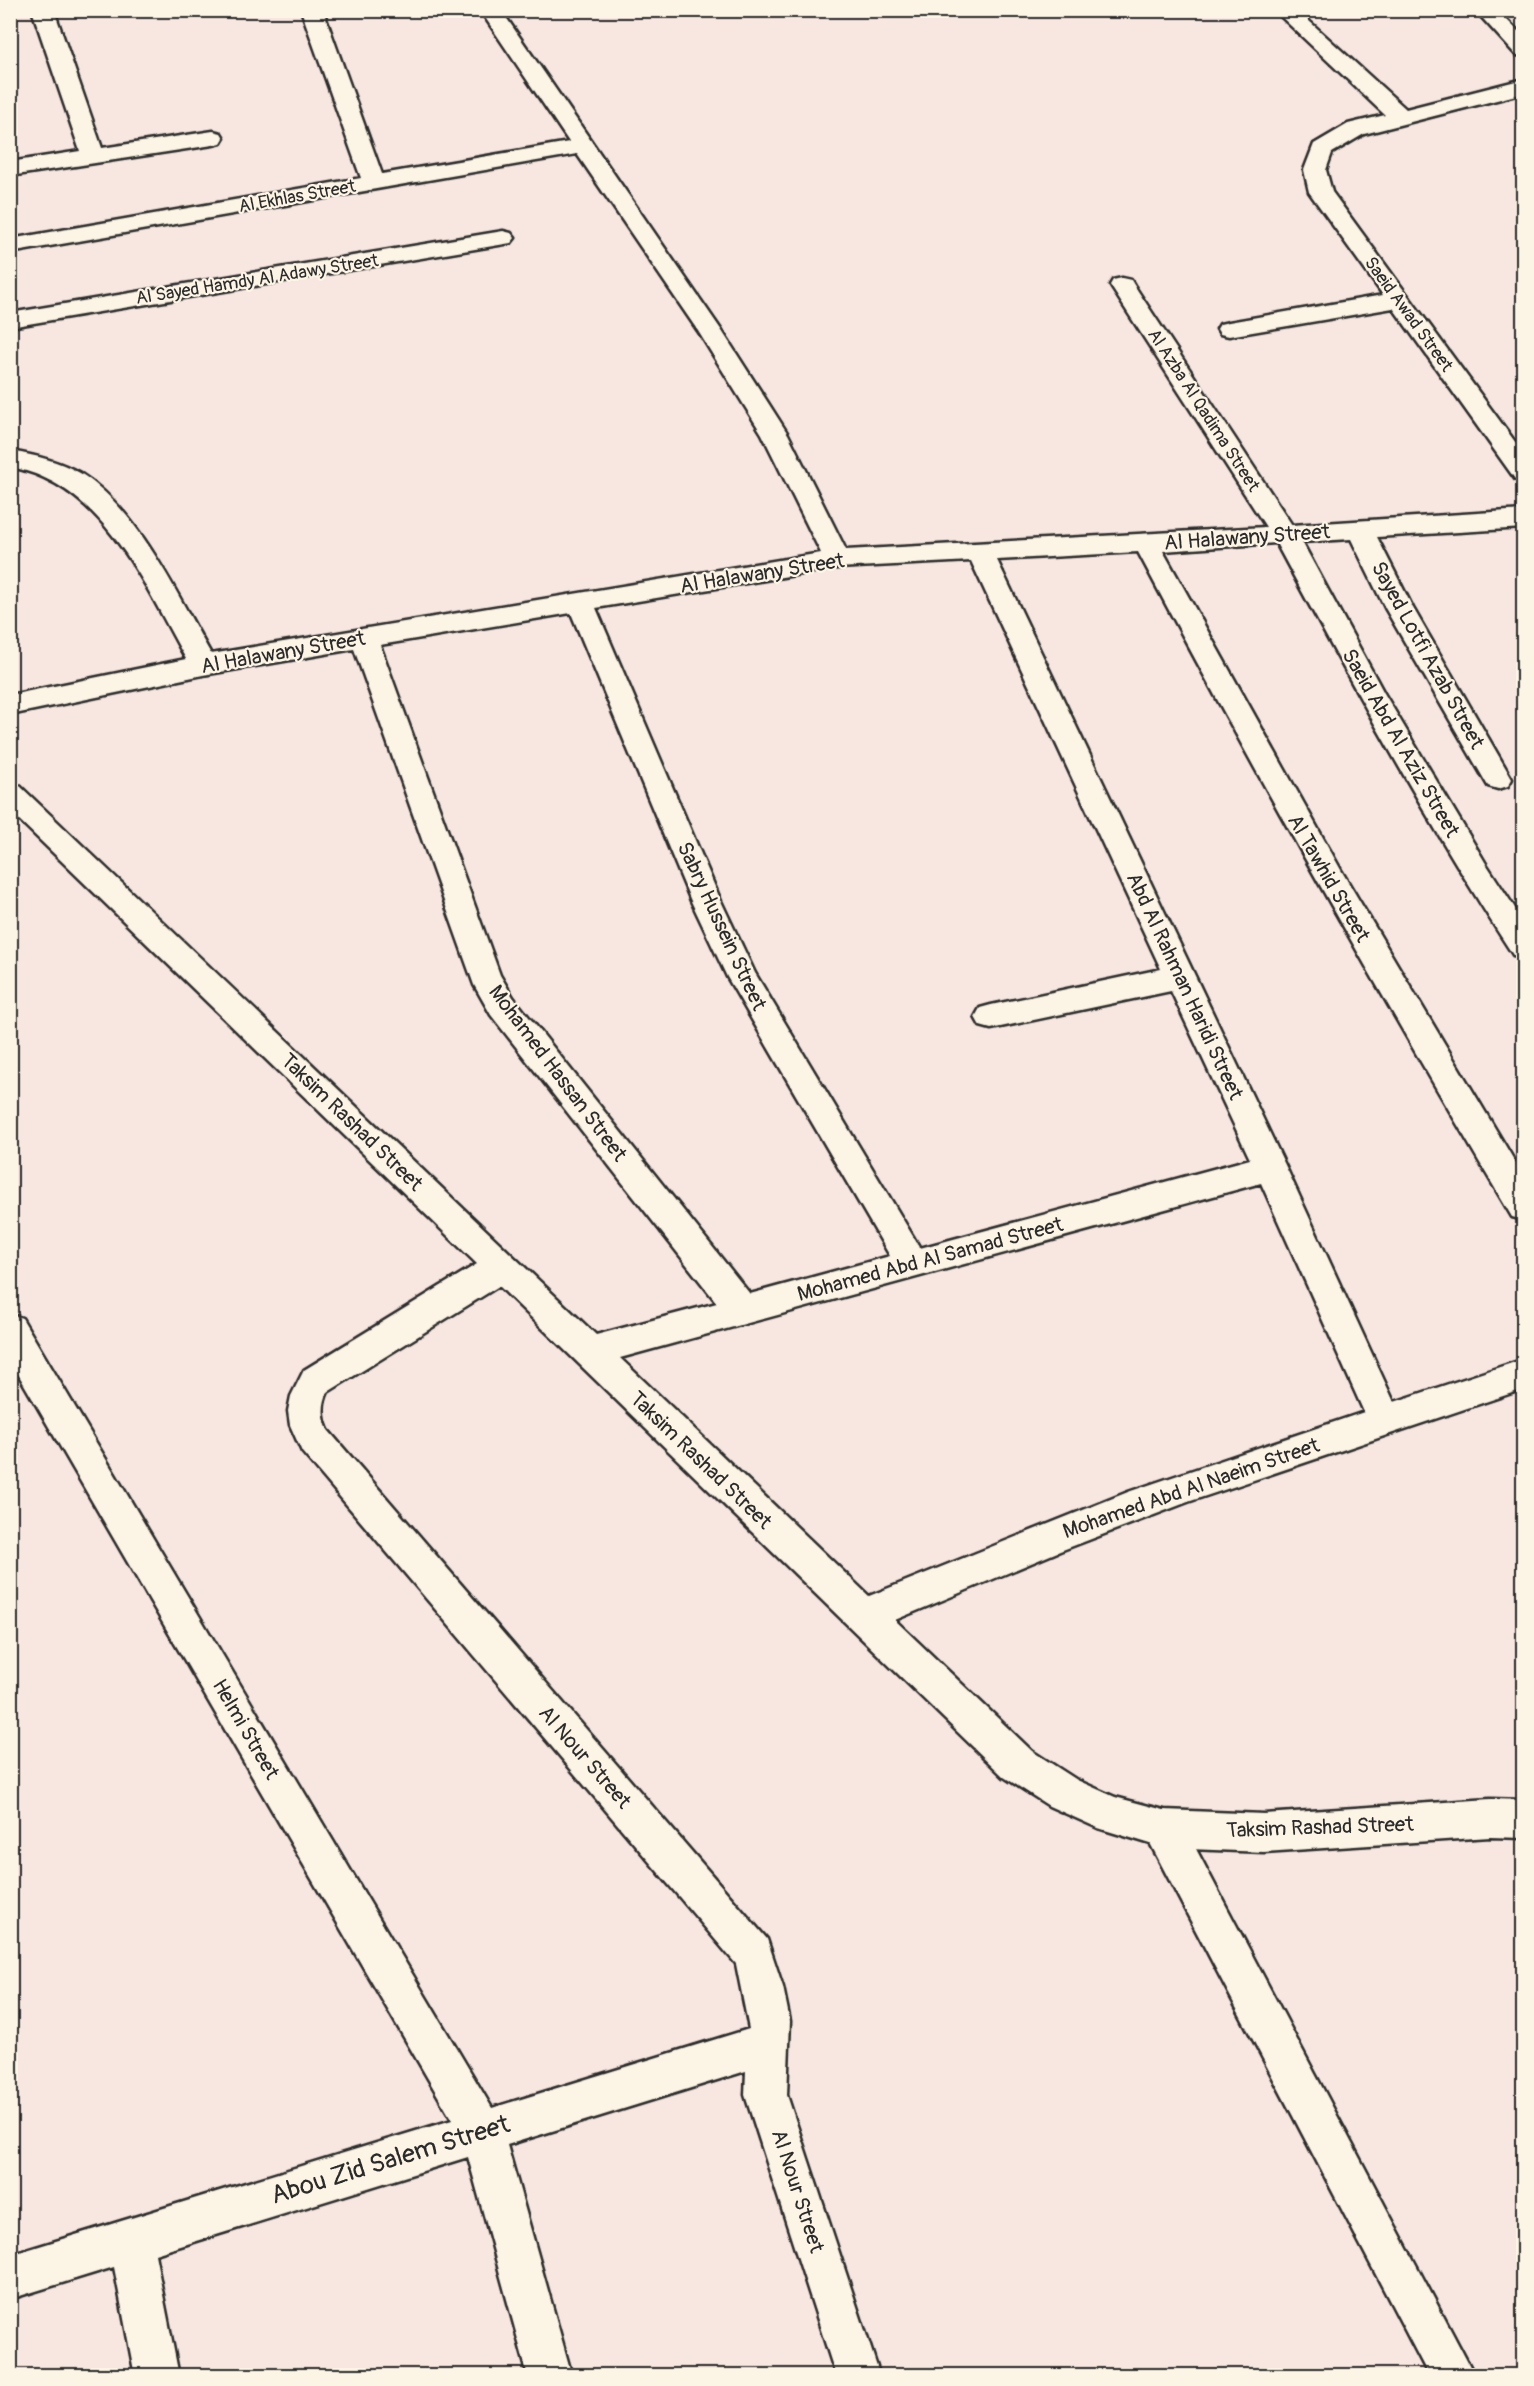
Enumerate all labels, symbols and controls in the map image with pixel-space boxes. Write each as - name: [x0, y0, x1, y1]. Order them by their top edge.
- street label: Al Ekhlas Street: [237, 175, 358, 218]
- street label: Al Sayed Hamdy Al Adawy Street: [134, 249, 381, 310]
- street label: Saeid Awad Street: [1359, 252, 1459, 377]
- street label: Al Azba Al Qadima Street: [1142, 324, 1265, 497]
- street label: Al Halawany Street: [1163, 518, 1331, 557]
- street label: Al Halawany Street: [678, 547, 847, 600]
- street label: Sayed Lotfi Azab Street: [1365, 557, 1491, 754]
- street label: Al Halawany Street: [199, 625, 368, 680]
- street label: Saeid Abd Al Aziz Street: [1336, 644, 1466, 843]
- street label: Al Tawhid Street: [1281, 810, 1376, 947]
- street label: Sabry Hussein Street: [671, 837, 773, 1015]
- street label: Abd Al Rahman Haridi Street: [1120, 868, 1249, 1105]
- street label: Mohamed Hassan Street: [482, 980, 633, 1167]
- street label: Taksim Rashad Street: [275, 1048, 429, 1198]
- street label: Mohamed Abd Al Samad Street: [794, 1211, 1066, 1308]
- street label: Taksim Rashad Street: [624, 1386, 778, 1536]
- street label: Mohamed Abd Al Naeim Street: [1059, 1432, 1323, 1545]
- street label: Helmi Street: [206, 1674, 285, 1785]
- street label: Al Nour Street: [532, 1700, 637, 1815]
- street label: Taksim Rashad Street: [1226, 1811, 1415, 1844]
- street label: Abou Zid Salem Street: [267, 2108, 514, 2212]
- street label: Al Nour Street: [765, 2126, 830, 2257]

